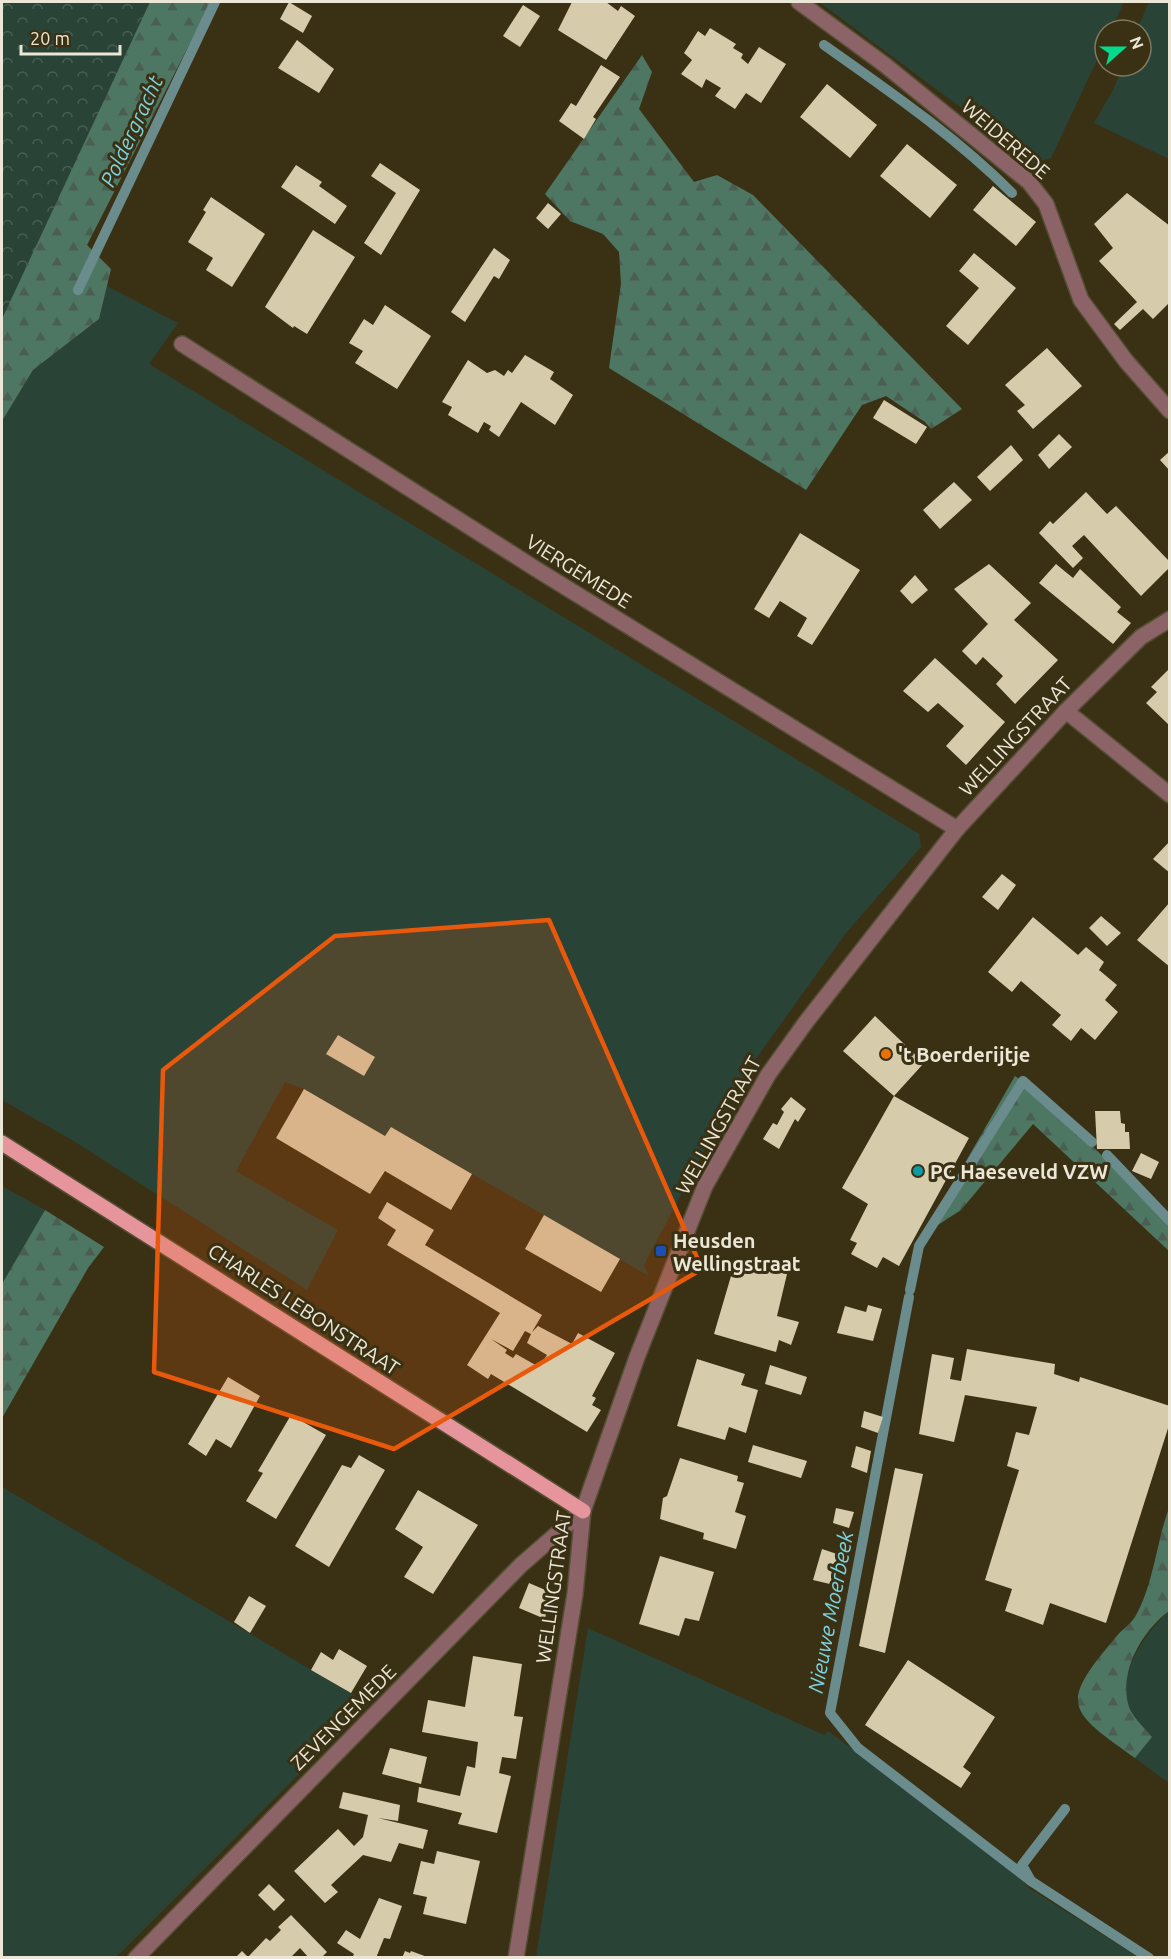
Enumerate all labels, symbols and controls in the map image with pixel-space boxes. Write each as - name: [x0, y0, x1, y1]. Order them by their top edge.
- scale bar: [21, 18, 120, 56]
- north arrow: [1093, 18, 1153, 78]
- text: 20 m: [30, 28, 70, 48]
- text: N: [1126, 34, 1148, 51]
- water label: Poldergracht: [95, 71, 167, 190]
- street label: WEIDEREDE: [957, 94, 1055, 184]
- street label: VIERGEMEDE: [522, 530, 636, 612]
- street label: WELLINGSTRAAT: [954, 672, 1076, 800]
- place label: 't Boerderijtje: [898, 1043, 1030, 1066]
- marker: 't Boerderijtje: [879, 1047, 893, 1061]
- street label: WELLINGSTRAAT: [671, 1052, 765, 1198]
- place label: PC Haeseveld VZW: [930, 1160, 1108, 1183]
- marker: PC Haeseveld VZW: [911, 1164, 925, 1178]
- place label: Heusden Wellingstraat: [673, 1229, 801, 1275]
- street label: CHARLES LEBONSTRAAT: [204, 1239, 404, 1379]
- marker: Heusden Wellingstraat: [654, 1244, 668, 1258]
- street label: WELLINGSTRAAT: [531, 1509, 575, 1665]
- water label: Nieuwe Moerbeek: [803, 1529, 858, 1695]
- street label: ZEVENGEMEDE: [286, 1660, 400, 1774]

